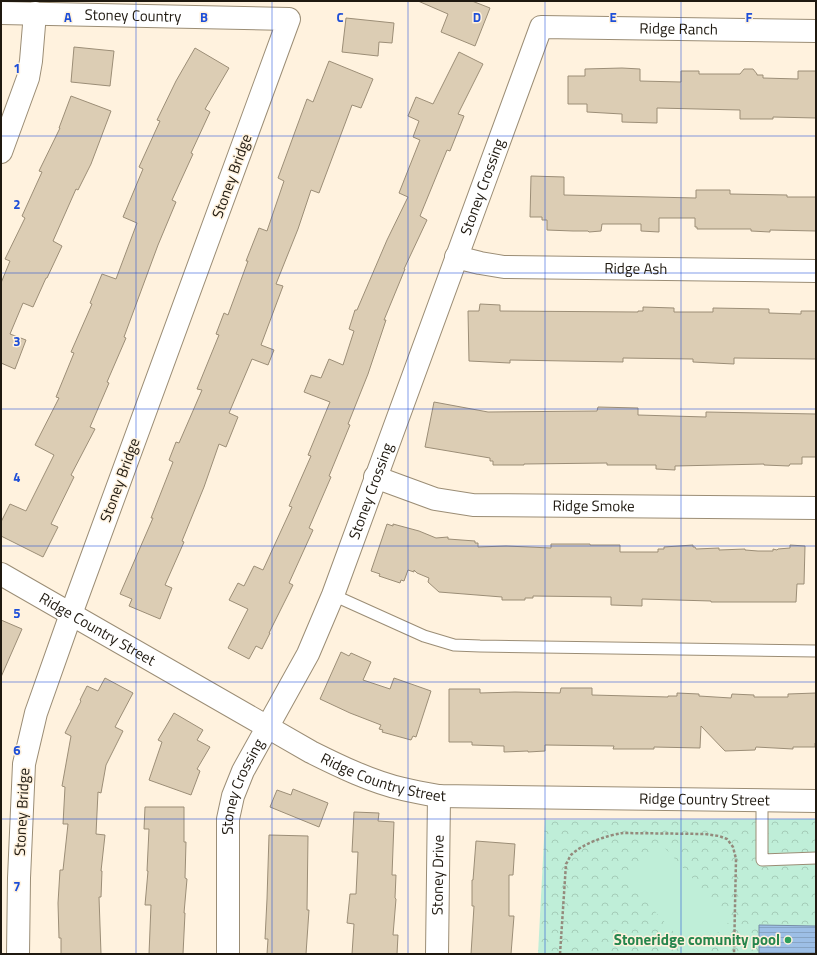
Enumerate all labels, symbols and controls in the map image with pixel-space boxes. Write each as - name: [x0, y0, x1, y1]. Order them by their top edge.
- street label: Stoney Country: [84, 3, 182, 28]
- text: A: [64, 7, 72, 27]
- text: B: [200, 7, 208, 27]
- text: C: [336, 7, 344, 27]
- text: D: [473, 7, 481, 27]
- text: E: [609, 7, 617, 27]
- text: F: [746, 7, 753, 27]
- street label: Ridge Ranch: [639, 16, 718, 41]
- text: 1: [13, 58, 21, 78]
- street label: Stoney Bridge: [206, 130, 257, 221]
- street label: Stoney Crossing: [454, 135, 510, 238]
- text: 2: [13, 194, 21, 214]
- street label: Ridge Ash: [604, 256, 668, 280]
- text: 3: [13, 331, 21, 351]
- street label: Stoney Bridge: [94, 434, 145, 525]
- street label: Stoney Crossing: [342, 439, 399, 543]
- text: 4: [13, 467, 21, 487]
- street label: Ridge Smoke: [552, 494, 635, 517]
- street label: Ridge Country Street: [35, 586, 161, 672]
- text: 5: [13, 603, 21, 623]
- street label: Stoney Crossing: [216, 734, 270, 835]
- text: 6: [13, 740, 21, 760]
- street label: Ridge Country Street: [317, 747, 447, 807]
- street label: Stoney Bridge: [8, 767, 35, 857]
- street label: Ridge Country Street: [639, 787, 771, 811]
- street label: Stoney Drive: [425, 835, 450, 915]
- text: 7: [13, 876, 21, 896]
- place label: Stoneridge comunity pool: [614, 928, 780, 951]
- marker: Stoneridge comunity pool: [783, 935, 793, 945]

